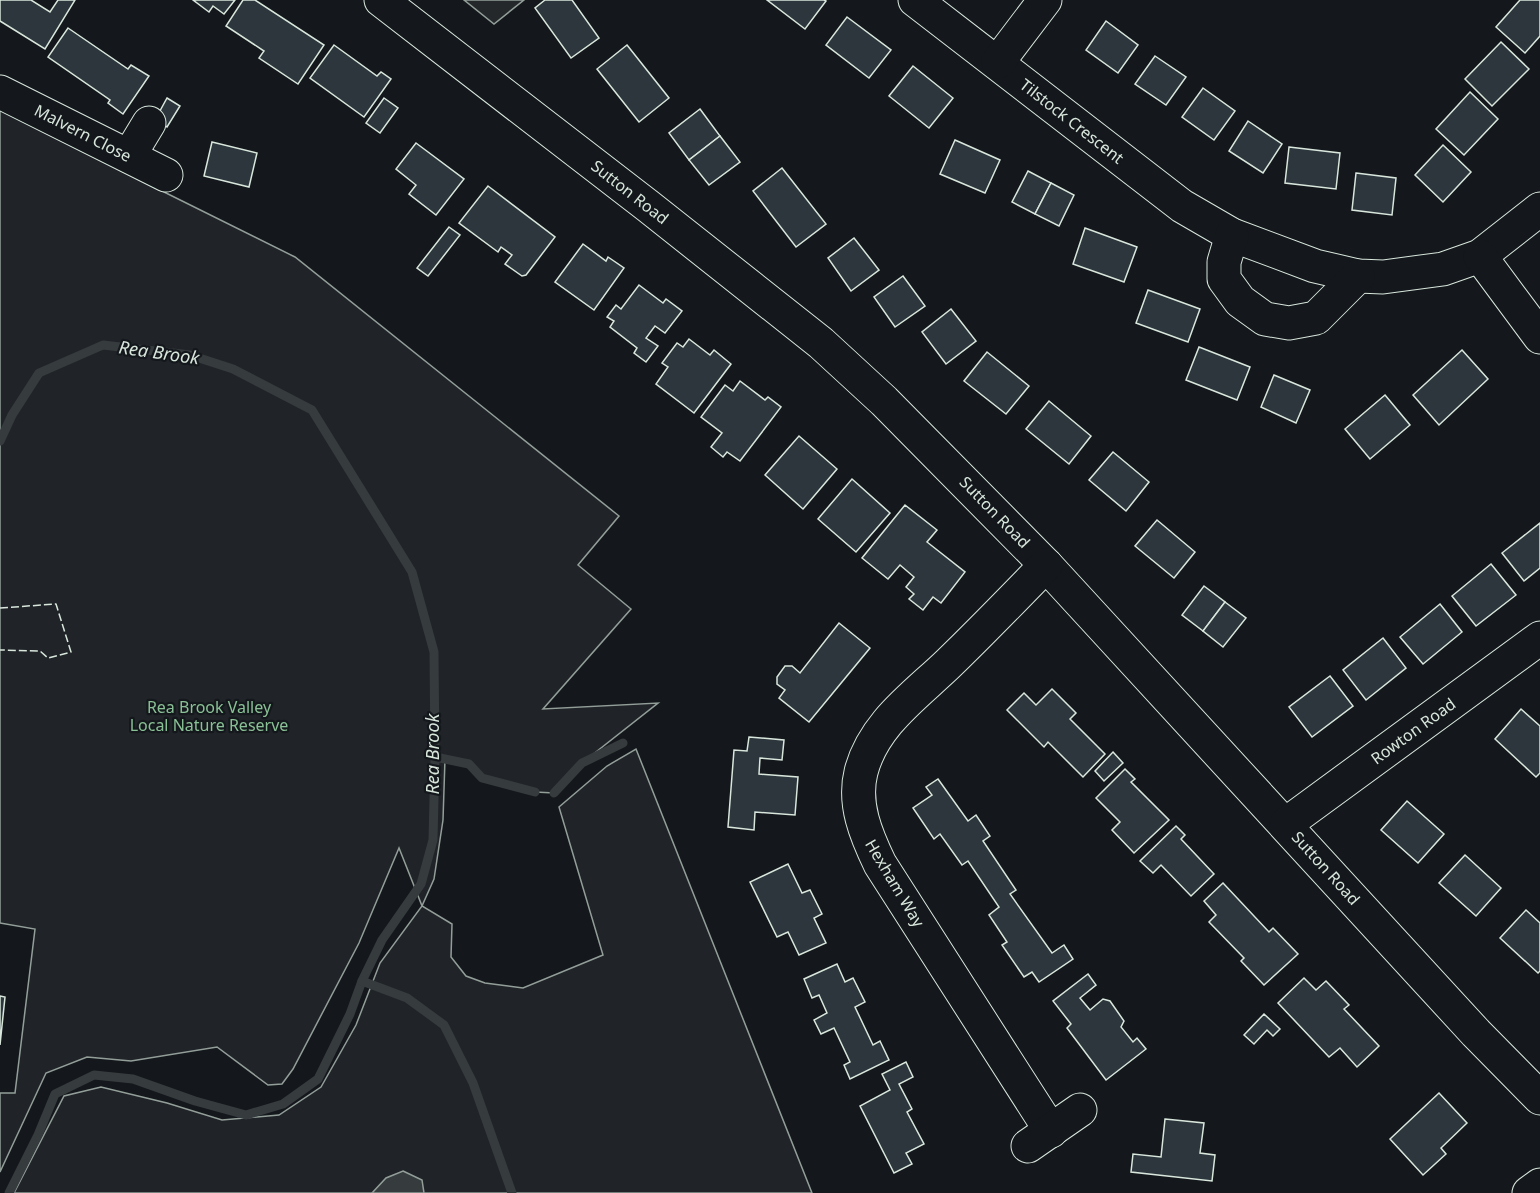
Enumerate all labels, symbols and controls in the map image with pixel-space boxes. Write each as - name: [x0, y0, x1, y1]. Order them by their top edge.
- street label: Tilstock Crescent: [1016, 74, 1129, 169]
- street label: Malvern Close: [31, 99, 135, 167]
- street label: Sutton Road: [587, 155, 673, 229]
- water label: Rea Brook: [117, 334, 202, 370]
- street label: Sutton Road: [955, 471, 1035, 553]
- street label: Rowton Road: [1366, 693, 1460, 769]
- park label: Rea Brook Valley Local Nature Reserve: [130, 696, 288, 736]
- water label: Rea Brook: [420, 712, 444, 794]
- street label: Sutton Road: [1287, 826, 1365, 910]
- street label: Hexham Way: [860, 835, 930, 932]

